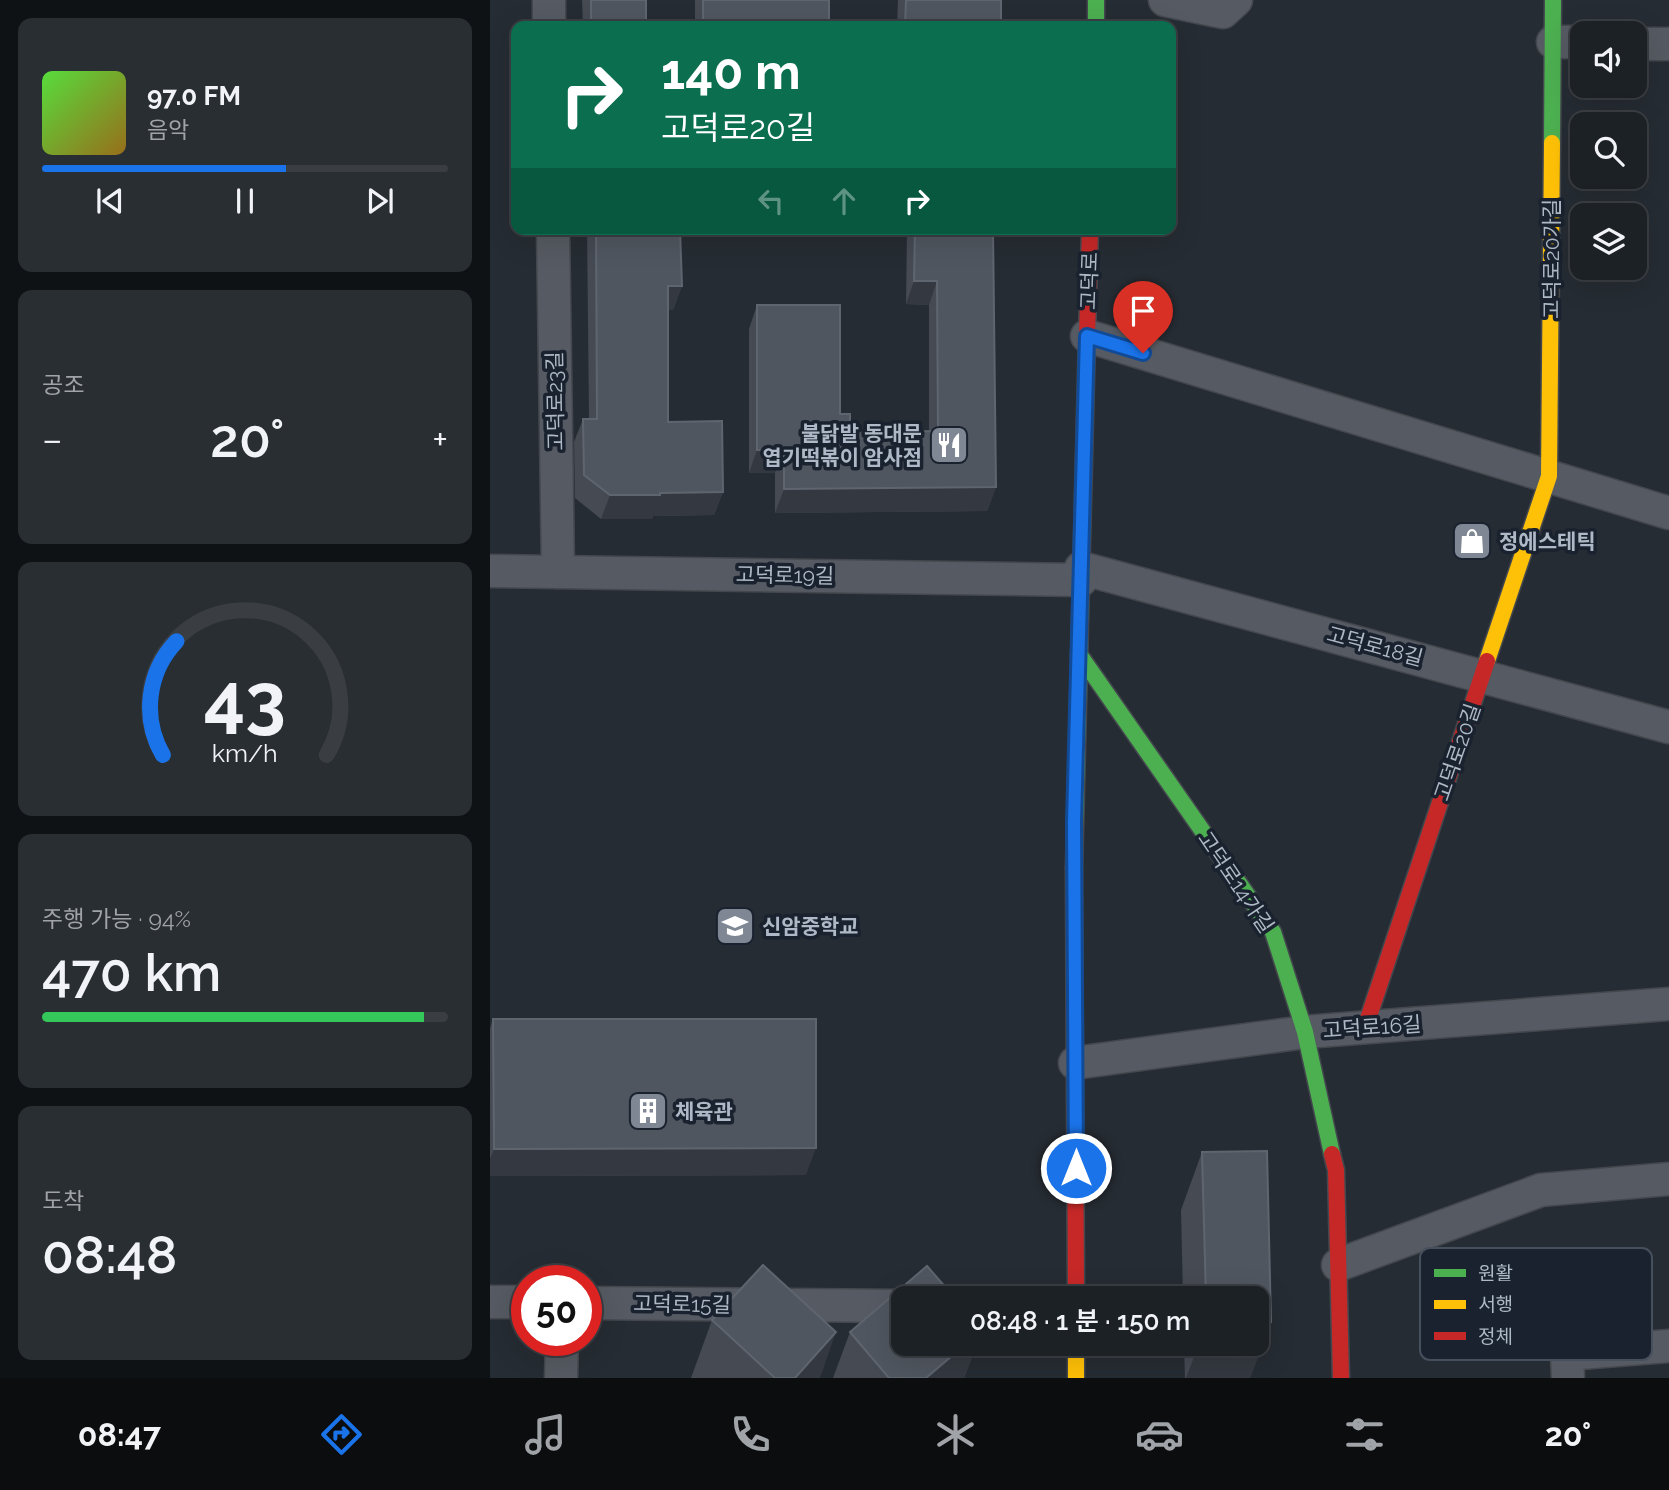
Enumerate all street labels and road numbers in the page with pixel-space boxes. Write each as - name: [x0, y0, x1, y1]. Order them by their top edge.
- street label: 고덕로20가길: [1539, 199, 1564, 319]
- street label: 고덕로: [1075, 252, 1103, 310]
- street label: 고덕로23길: [542, 351, 568, 451]
- street label: 고덕로19길: [736, 562, 834, 588]
- street label: 고덕로18길: [1324, 621, 1426, 671]
- street label: 고덕로20길: [1429, 700, 1485, 804]
- street label: 고덕로14가길: [1193, 826, 1279, 938]
- street label: 고덕로16길: [1322, 1011, 1422, 1043]
- street label: 고덕로15길: [633, 1291, 731, 1317]

